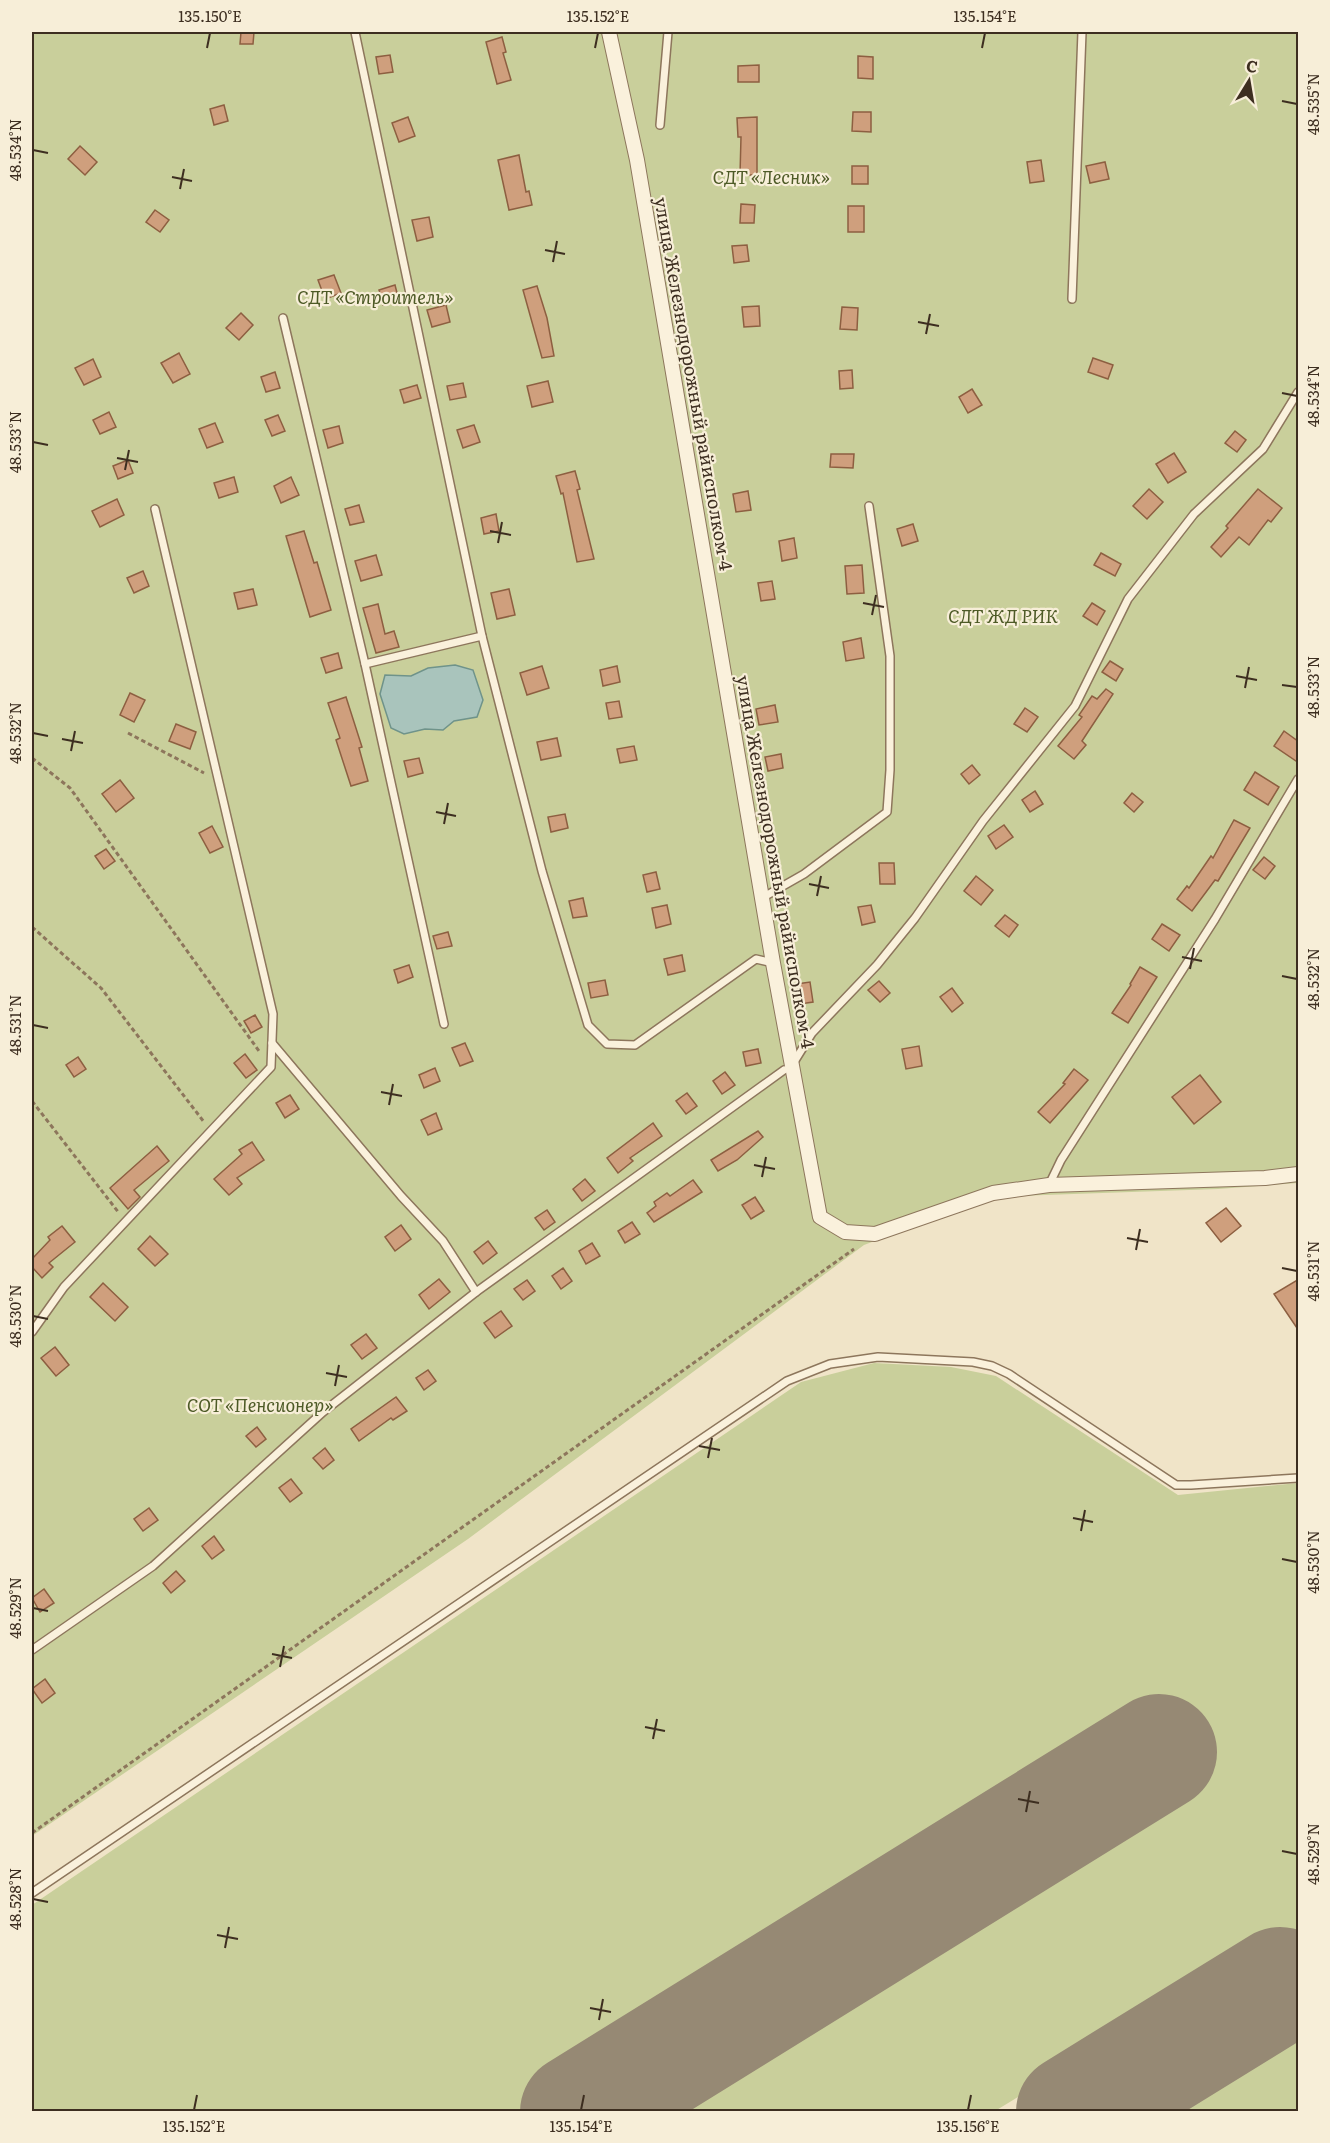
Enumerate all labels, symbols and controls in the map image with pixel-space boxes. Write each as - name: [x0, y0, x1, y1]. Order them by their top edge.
- text: 135.150°E: [178, 4, 242, 27]
- text: 135.152°E: [567, 4, 629, 27]
- text: 135.154°E: [954, 4, 1016, 27]
- north arrow: [1219, 51, 1279, 111]
- text: С: [1244, 52, 1260, 78]
- text: 48.535°N: [1301, 73, 1324, 135]
- text: 48.534°N: [3, 119, 26, 181]
- park label: СДТ «Лесник»: [713, 163, 829, 190]
- street label: улица Железнодорожный райисполком-4: [648, 195, 741, 573]
- park label: СДТ «Строитель»: [297, 283, 453, 310]
- text: 48.534°N: [1301, 365, 1324, 427]
- text: 48.533°N: [3, 411, 26, 473]
- park label: СДТ ЖД РИК: [948, 602, 1058, 629]
- text: 48.533°N: [1301, 656, 1324, 718]
- street label: улица Железнодорожный райисполком-4: [730, 673, 823, 1051]
- text: 48.532°N: [3, 702, 26, 764]
- text: 48.532°N: [1301, 948, 1324, 1010]
- text: 48.531°N: [3, 995, 26, 1055]
- text: 48.531°N: [1301, 1241, 1324, 1301]
- text: 48.530°N: [3, 1284, 26, 1348]
- park label: СОТ «Пенсионер»: [187, 1391, 333, 1418]
- text: 48.530°N: [1301, 1530, 1324, 1594]
- text: 48.529°N: [3, 1577, 26, 1639]
- text: 48.529°N: [1301, 1823, 1324, 1885]
- text: 48.528°N: [3, 1868, 26, 1930]
- text: 135.152°E: [163, 2114, 225, 2137]
- text: 135.154°E: [550, 2114, 612, 2137]
- text: 135.156°E: [936, 2114, 1000, 2137]

